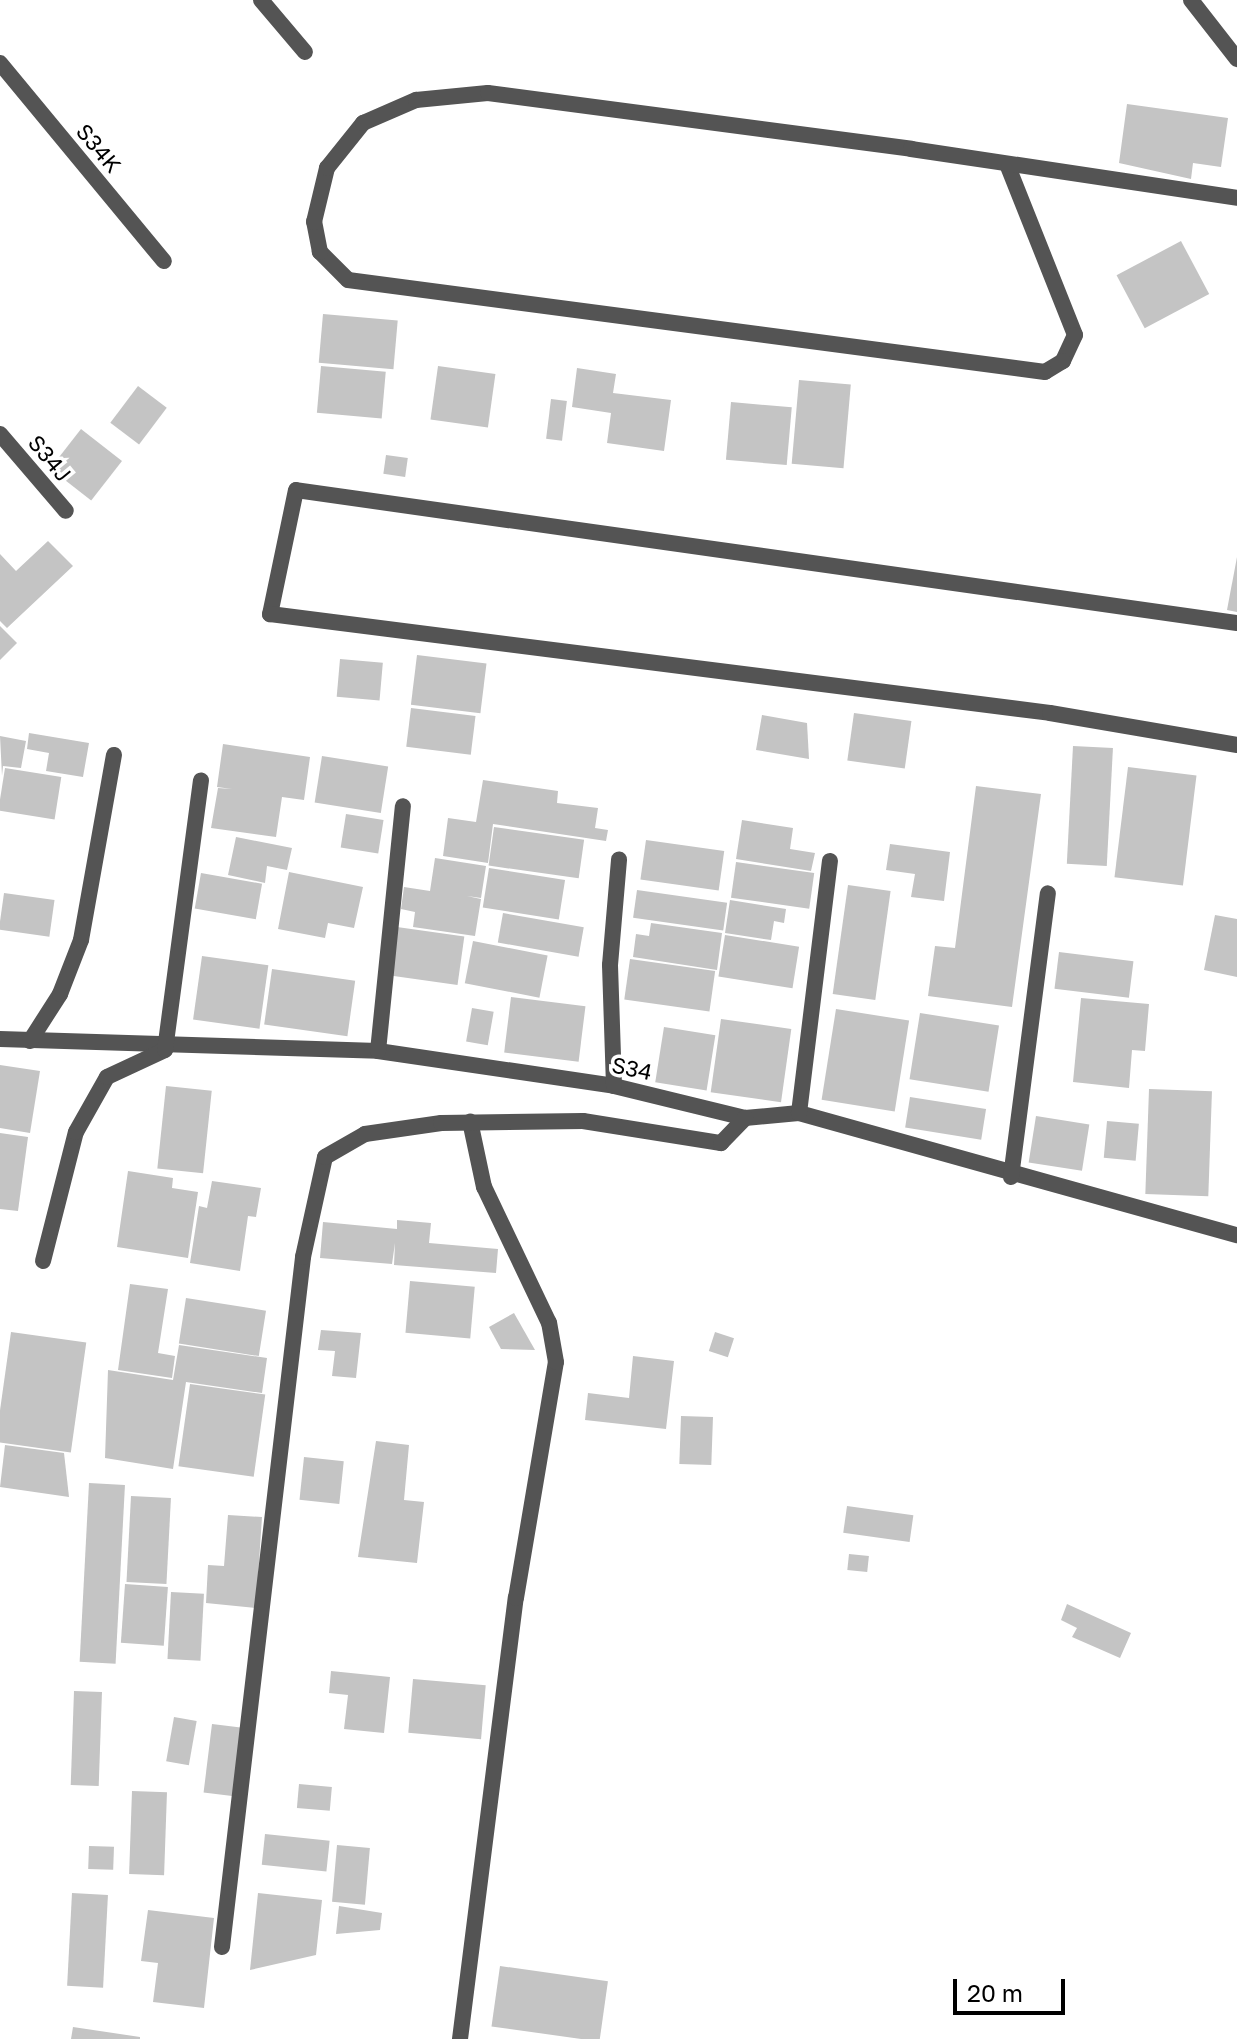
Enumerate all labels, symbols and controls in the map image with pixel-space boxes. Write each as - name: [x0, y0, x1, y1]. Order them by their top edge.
- street label: S34K: [71, 118, 127, 178]
- street label: S34J: [23, 429, 77, 487]
- street label: S34: [610, 1051, 654, 1085]
- scale bar: [957, 1963, 1069, 2013]
- text: 20 m: [967, 1978, 1023, 2007]

